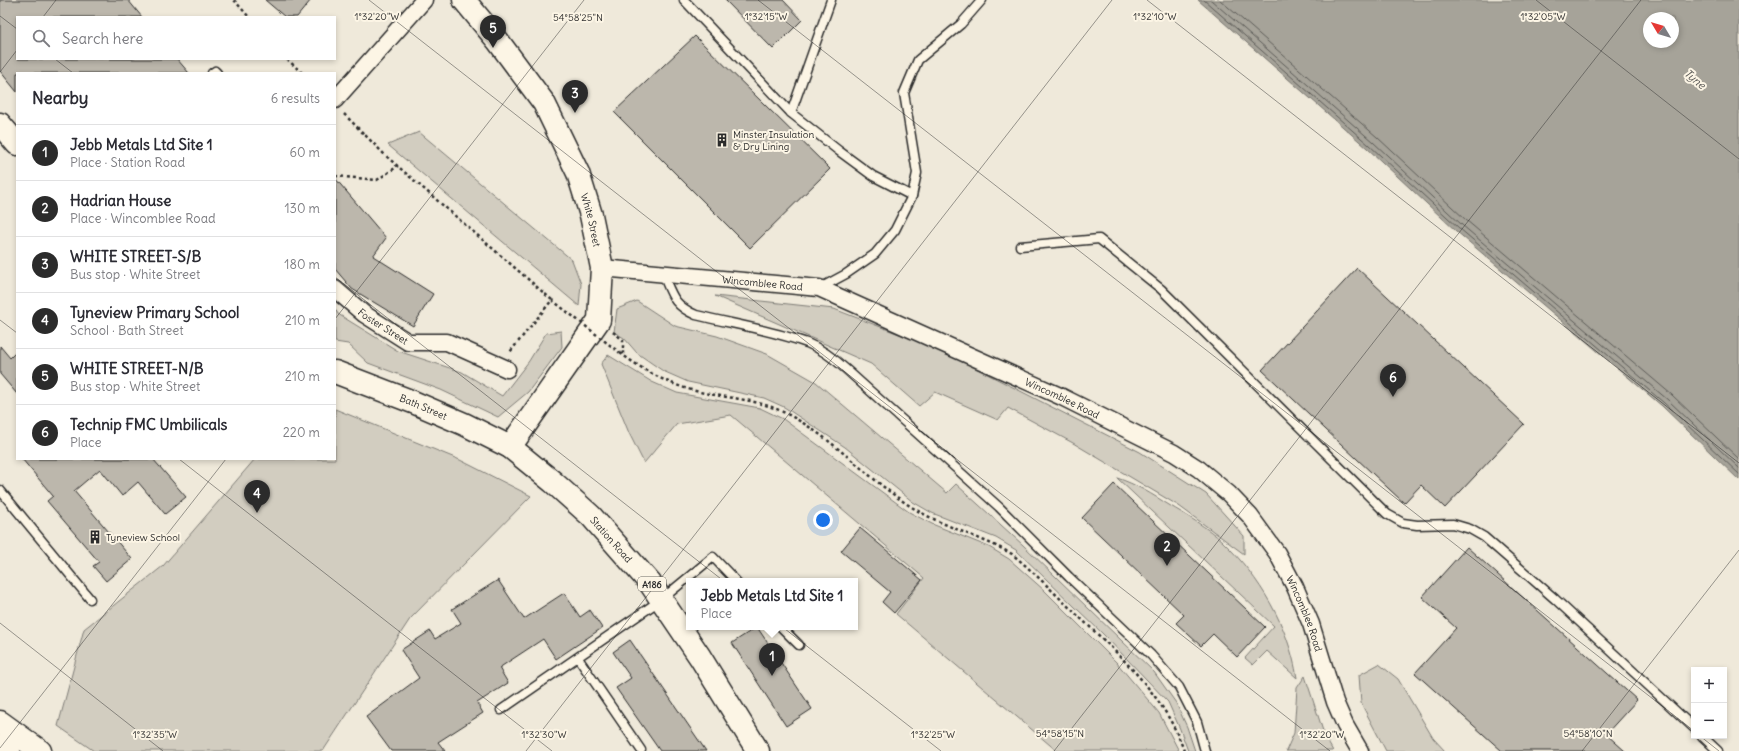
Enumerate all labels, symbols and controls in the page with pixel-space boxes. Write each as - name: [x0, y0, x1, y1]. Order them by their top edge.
- text: 1°32'20"W: [355, 10, 399, 23]
- text: 1°32'15"W: [745, 10, 787, 23]
- text: 1°32'10"W: [1133, 10, 1177, 23]
- text: 1°32'05"W: [1520, 10, 1566, 23]
- text: 54°58'25"N: [553, 11, 603, 24]
- north arrow: [1643, 12, 1679, 48]
- pin: 5: [480, 15, 506, 48]
- search box: [16, 16, 336, 60]
- icon: search: [30, 27, 52, 49]
- text: Search here: [62, 29, 143, 48]
- water label: Tyne: [1681, 66, 1709, 93]
- pin: 3: [562, 80, 588, 113]
- text: Nearby: [32, 87, 88, 109]
- text: 6 results: [271, 90, 320, 107]
- place label: Minster Insulation & Dry Lining: [733, 128, 814, 153]
- building icon: Minster Insulation & Dry Lining: [714, 132, 730, 148]
- text: Jebb Metals Ltd Site 1: [70, 135, 213, 154]
- text: 1: [42, 144, 48, 161]
- text: 60 m: [289, 144, 320, 161]
- text: Place · Station Road: [70, 154, 185, 171]
- text: Hadrian House: [70, 191, 171, 210]
- street label: White Street: [578, 191, 604, 248]
- text: 2: [41, 200, 49, 217]
- text: 130 m: [284, 200, 320, 217]
- text: Place · Wincomblee Road: [70, 210, 216, 227]
- text: WHITE STREET-S/B: [70, 247, 201, 266]
- text: 3: [41, 256, 49, 273]
- text: 180 m: [284, 256, 320, 273]
- text: Bus stop · White Street: [70, 266, 200, 283]
- street label: Wincomblee Road: [721, 273, 803, 293]
- text: Tyneview Primary School: [70, 303, 239, 322]
- street label: Foster Street: [355, 305, 411, 347]
- text: 4: [41, 312, 49, 329]
- text: 210 m: [285, 312, 320, 329]
- text: School · Bath Street: [70, 322, 184, 339]
- text: WHITE STREET-N/B: [70, 359, 204, 378]
- pin: 6: [1380, 364, 1406, 397]
- text: 5: [41, 368, 49, 385]
- text: 210 m: [285, 368, 320, 385]
- street label: Wincomblee Road: [1023, 375, 1102, 421]
- text: Bus stop · White Street: [70, 378, 200, 395]
- street label: Bath Street: [398, 391, 450, 423]
- text: Technip FMC Umbilicals: [70, 415, 227, 434]
- text: 6: [41, 424, 49, 441]
- text: 220 m: [283, 424, 320, 441]
- text: Place: [70, 434, 101, 451]
- pin: 4: [244, 480, 270, 513]
- your location: [813, 510, 833, 530]
- street label: Station Road: [588, 513, 635, 565]
- building icon: Tyneview School: [87, 529, 103, 545]
- place label: Tyneview School: [106, 531, 180, 544]
- pin: 2: [1154, 533, 1180, 566]
- street label: Wincomblee Road: [1283, 573, 1326, 653]
- road number: A186: [638, 577, 666, 591]
- popup: [686, 578, 858, 630]
- text: Jebb Metals Ltd Site 1: [701, 586, 843, 605]
- text: Place: [701, 605, 732, 622]
- pin: 1: [759, 643, 785, 676]
- map controls: [1691, 667, 1727, 739]
- button: +: [1691, 667, 1727, 703]
- button: −: [1691, 703, 1727, 739]
- text: 54°58'15"N: [1036, 727, 1084, 740]
- text: 54°58'10"N: [1563, 727, 1613, 740]
- text: 1°32'35"W: [133, 728, 177, 741]
- text: 1°32'30"W: [521, 728, 567, 741]
- text: 1°32'25"W: [911, 728, 955, 741]
- text: 1°32'20"W: [1300, 728, 1344, 741]

